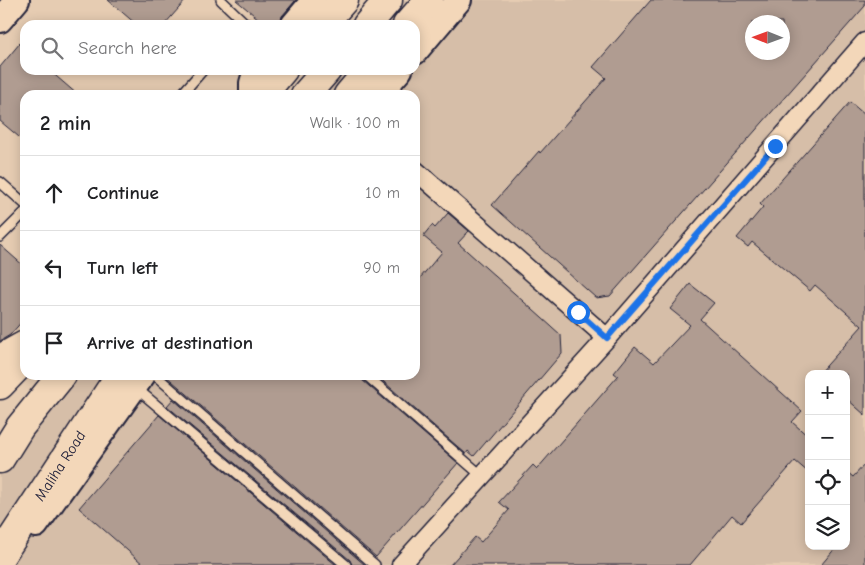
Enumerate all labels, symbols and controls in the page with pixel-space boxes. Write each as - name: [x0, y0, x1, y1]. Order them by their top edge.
- north arrow: [745, 15, 790, 60]
- search box: [20, 20, 420, 75]
- icon: search: [38, 34, 66, 62]
- text: Search here: [78, 37, 177, 59]
- text: 2 min: [40, 111, 91, 135]
- text: Walk · 100 m: [310, 114, 400, 132]
- route end: [764, 135, 787, 158]
- icon: ahead: [40, 179, 68, 207]
- text: Continue: [87, 182, 159, 204]
- text: 10 m: [365, 184, 400, 202]
- icon: left: [40, 254, 68, 282]
- text: Turn left: [87, 257, 158, 279]
- text: 90 m: [363, 259, 400, 277]
- route start: [567, 301, 590, 324]
- icon: arrive: [40, 329, 68, 357]
- text: Arrive at destination: [87, 332, 253, 354]
- map controls: [805, 370, 850, 550]
- button: +: [805, 370, 850, 415]
- button: −: [805, 415, 850, 460]
- street label: Maliha Road: [31, 427, 89, 505]
- button: locate: [805, 460, 850, 505]
- button: layers: [805, 505, 850, 550]

